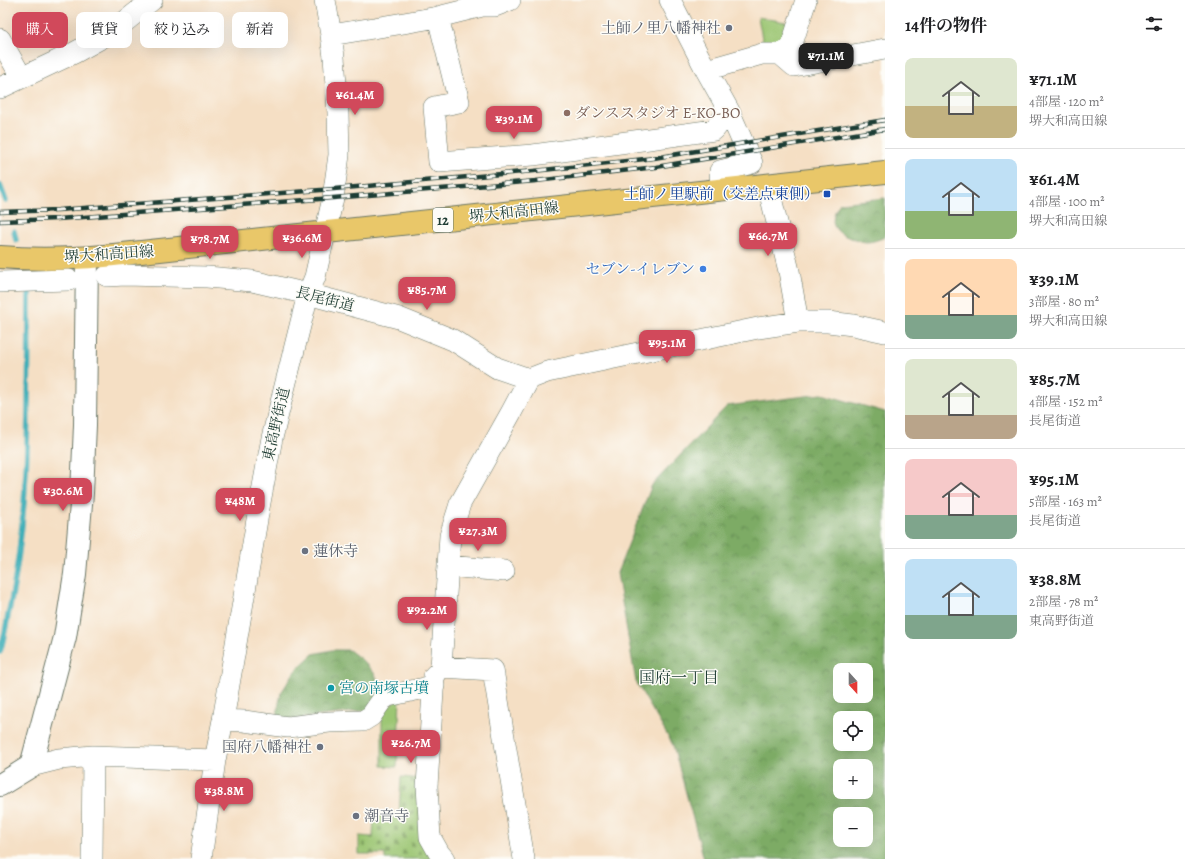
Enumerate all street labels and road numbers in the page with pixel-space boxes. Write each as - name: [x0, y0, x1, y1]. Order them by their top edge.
- street label: 堺大和高田線: [468, 197, 560, 227]
- road number: 12: [433, 208, 453, 232]
- street label: 堺大和高田線: [63, 241, 155, 267]
- street label: 長尾街道: [293, 282, 357, 316]
- street label: 東高野街道: [258, 385, 294, 463]

